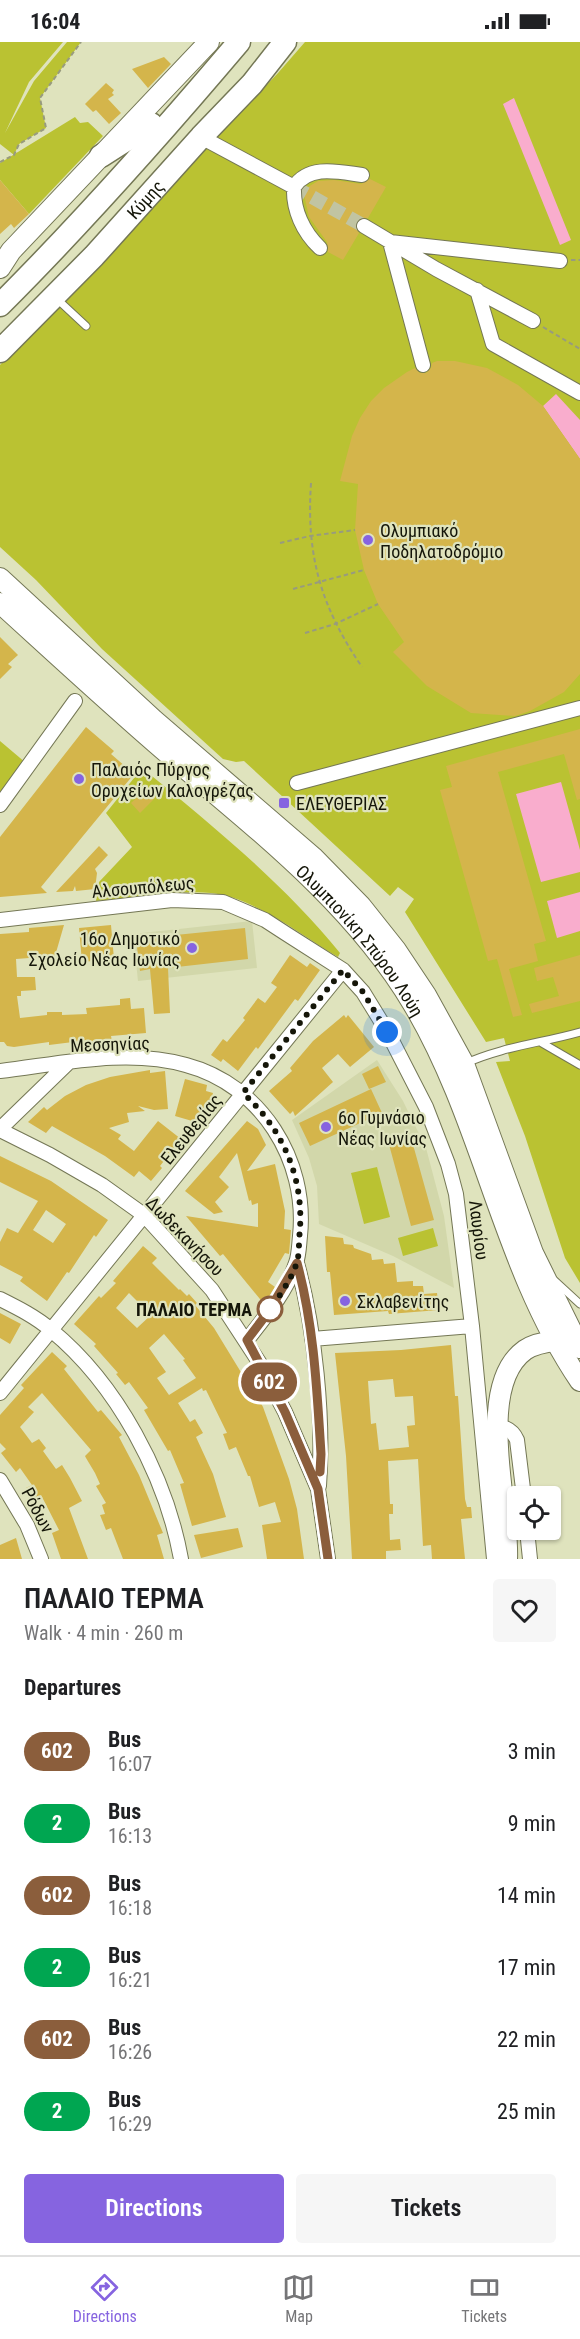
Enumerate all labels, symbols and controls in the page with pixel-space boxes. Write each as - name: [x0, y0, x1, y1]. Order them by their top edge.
- text: 16:04: [30, 9, 81, 34]
- street label: Κύμης: [122, 176, 168, 223]
- place label: Ολυμπιακό Ποδηλατοδρόμιο: [380, 520, 503, 562]
- marker: Ολυμπιακό Ποδηλατοδρόμιο: [361, 533, 375, 547]
- place label: Παλαιός Πύργος Ορυχείων Καλογρέζας: [91, 759, 254, 801]
- marker: Παλαιός Πύργος Ορυχείων Καλογρέζας: [72, 772, 86, 786]
- place label: ΕΛΕΥΘΕΡΙΑΣ: [296, 793, 387, 814]
- marker: ΕΛΕΥΘΕΡΙΑΣ: [277, 796, 291, 810]
- street label: Ολυμπιονίκη Σπύρου Λούη: [292, 860, 428, 1020]
- street label: Αλσουπόλεως: [91, 872, 195, 902]
- place label: 16ο Δημοτικό Σχολείο Νέας Ιωνίας: [28, 928, 180, 970]
- marker: 16ο Δημοτικό Σχολείο Νέας Ιωνίας: [185, 941, 199, 955]
- your location: [372, 1017, 402, 1047]
- street label: Μεσσηνίας: [70, 1032, 150, 1056]
- street label: Ελευθερίας: [156, 1090, 226, 1168]
- place label: 6ο Γυμνάσιο Νέας Ιωνίας: [338, 1107, 427, 1149]
- marker: 6ο Γυμνάσιο Νέας Ιωνίας: [319, 1120, 333, 1134]
- street label: Δωδεκανήσου: [142, 1192, 228, 1280]
- street label: Λαυρίου: [465, 1199, 493, 1261]
- place label: Σκλαβενίτης: [357, 1291, 449, 1312]
- marker: Σκλαβενίτης: [338, 1294, 352, 1308]
- marker: ΠΑΛΑΙΟ ΤΕΡΜΑ: [257, 1296, 283, 1322]
- place label: ΠΑΛΑΙΟ ΤΕΡΜΑ: [136, 1299, 252, 1320]
- line badge: 602: [234, 1362, 304, 1402]
- text: 602: [253, 1370, 285, 1394]
- street label: Ρόδων: [17, 1484, 59, 1536]
- map controls: [507, 1486, 561, 1540]
- button: locate: [507, 1486, 561, 1540]
- button: heart: [493, 1579, 556, 1642]
- text: ΠΑΛΑΙΟ ΤΕΡΜΑ: [24, 1582, 204, 1615]
- text: Walk · 4 min · 260 m: [24, 1621, 183, 1645]
- text: Departures: [24, 1675, 121, 1700]
- text: Bus: [108, 1727, 141, 1752]
- text: 602: [41, 1739, 73, 1763]
- text: 3 min: [508, 1739, 556, 1764]
- text: 16:07: [108, 1752, 152, 1776]
- text: Bus: [108, 1799, 141, 1824]
- text: 2: [52, 1811, 62, 1835]
- text: 9 min: [508, 1811, 556, 1836]
- text: 16:13: [108, 1824, 152, 1848]
- text: Bus: [108, 1871, 141, 1896]
- text: 602: [41, 1883, 73, 1907]
- text: 14 min: [497, 1883, 556, 1908]
- text: 16:18: [108, 1896, 152, 1920]
- text: Bus: [108, 1943, 141, 1968]
- text: 2: [52, 1955, 62, 1979]
- text: 17 min: [497, 1955, 556, 1980]
- text: 16:21: [108, 1968, 152, 1992]
- text: Bus: [108, 2015, 141, 2040]
- text: 602: [41, 2027, 73, 2051]
- text: 22 min: [497, 2027, 556, 2052]
- text: 16:26: [108, 2040, 152, 2064]
- text: Bus: [108, 2087, 141, 2112]
- text: 2: [52, 2099, 62, 2123]
- text: 25 min: [497, 2099, 556, 2124]
- text: 16:29: [108, 2112, 152, 2136]
- button: Directions: [24, 2174, 284, 2243]
- button: Tickets: [296, 2174, 556, 2243]
- tab: Directions: [73, 2271, 137, 2326]
- tab: Map: [282, 2271, 315, 2326]
- tab: Tickets: [461, 2271, 507, 2326]

